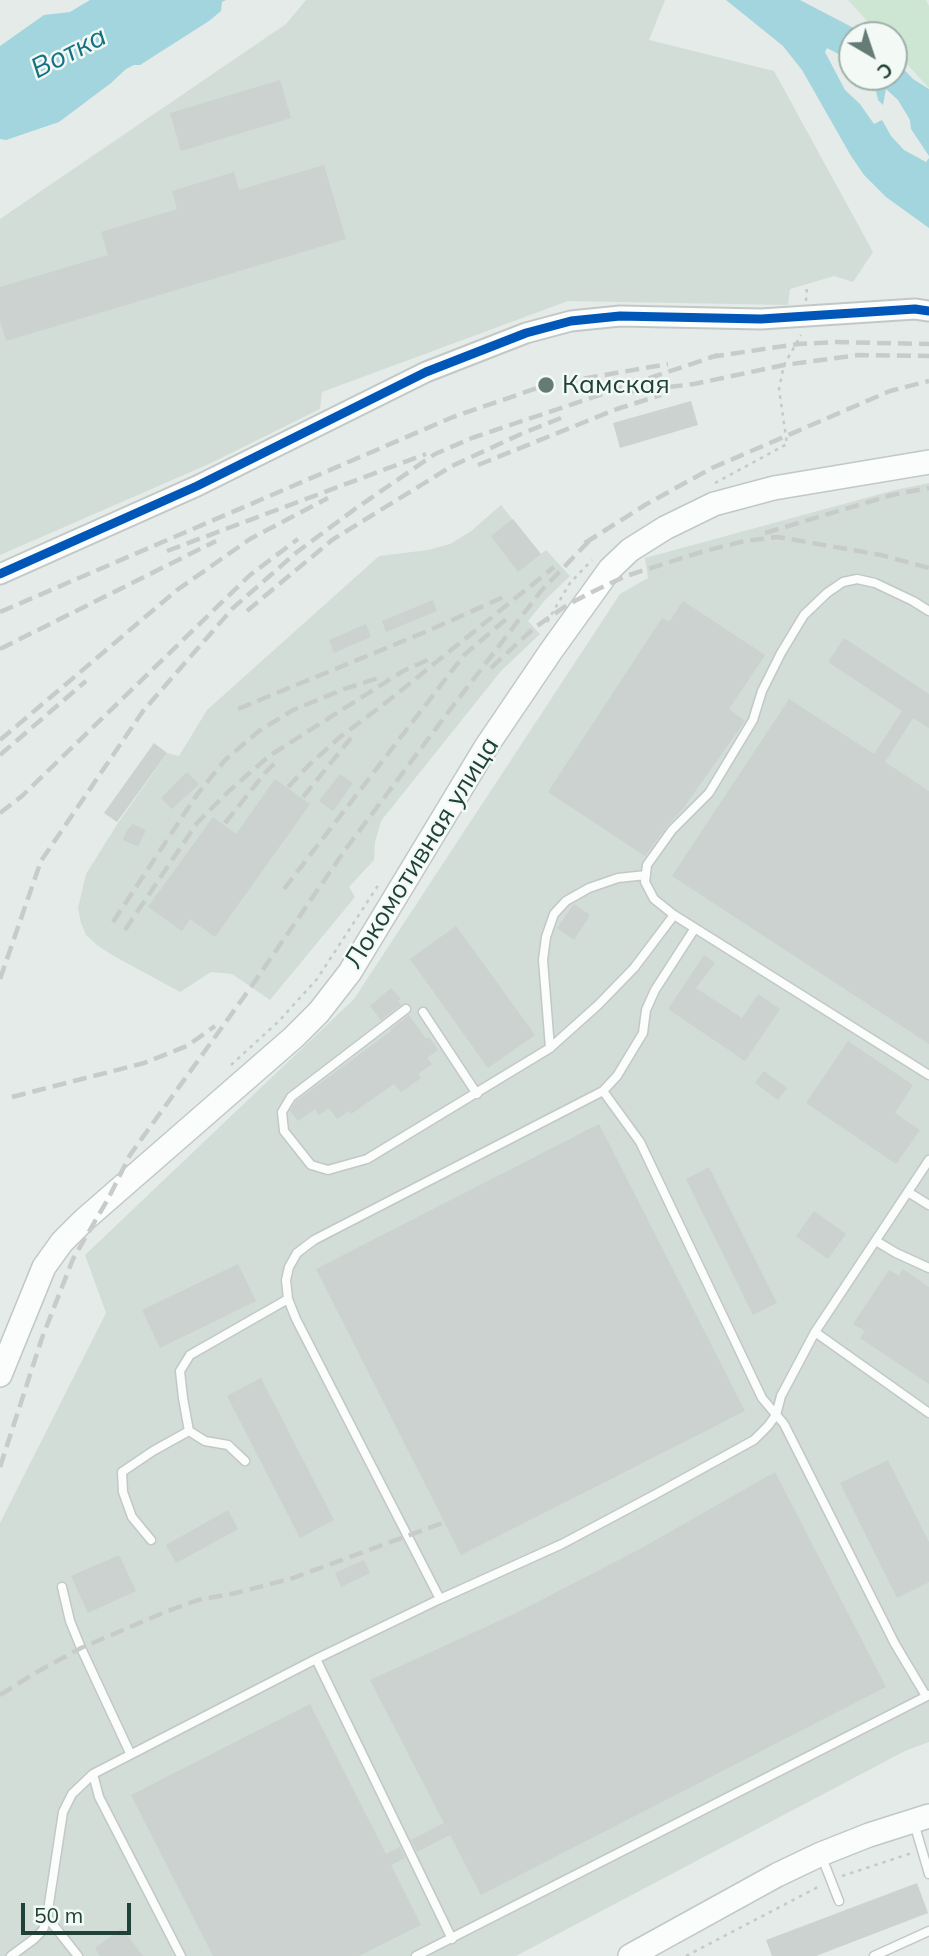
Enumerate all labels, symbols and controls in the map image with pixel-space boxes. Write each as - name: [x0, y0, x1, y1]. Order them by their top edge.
- water label: Вотка: [26, 20, 112, 86]
- north arrow: [838, 21, 908, 91]
- text: С: [872, 57, 898, 84]
- place label: Камская: [562, 369, 670, 401]
- marker: Камская: [536, 375, 556, 395]
- street label: Локомотивная улица: [338, 732, 506, 974]
- scale bar: [24, 1890, 135, 1934]
- text: 50 m: [34, 1902, 83, 1928]

